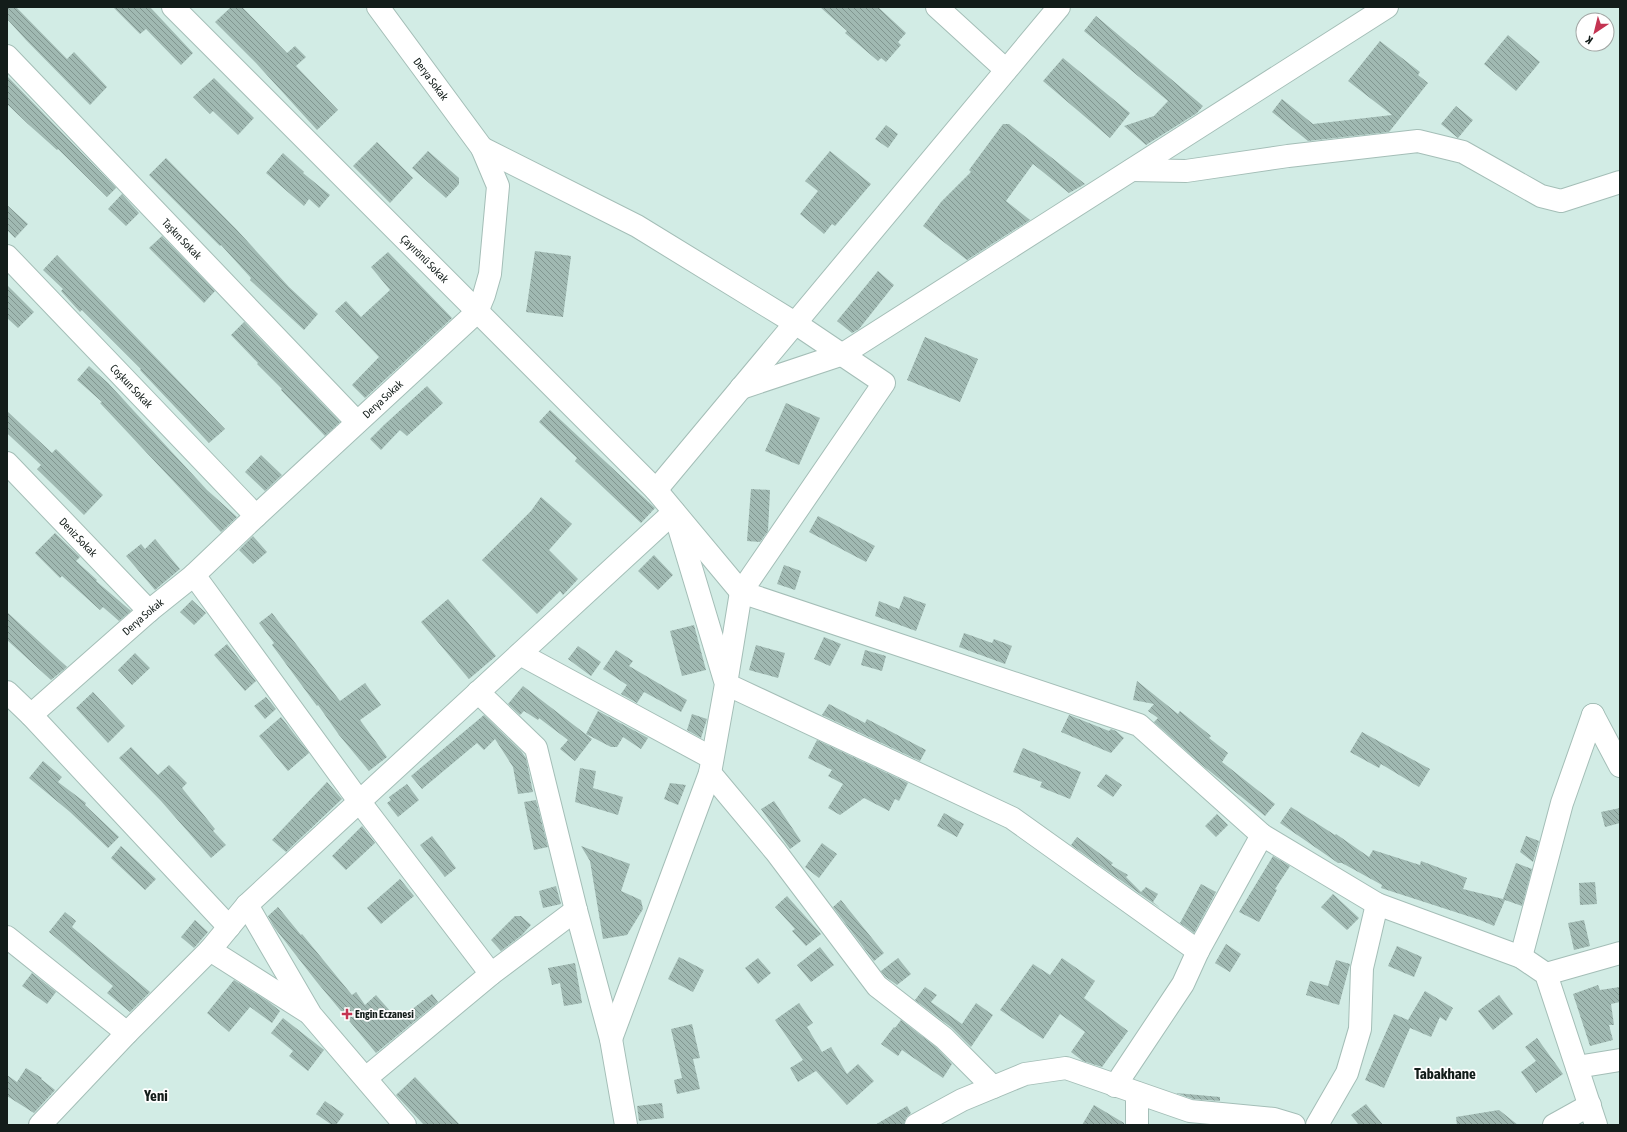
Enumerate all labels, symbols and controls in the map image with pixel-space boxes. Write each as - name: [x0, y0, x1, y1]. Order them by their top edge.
- north arrow: [1575, 12, 1615, 52]
- text: K: [1583, 33, 1595, 47]
- street label: Derya Sokak: [411, 55, 451, 103]
- street label: Taşkın Sokak: [160, 216, 204, 262]
- street label: Çayırönü Sokak: [398, 232, 451, 285]
- street label: Coşkun Sokak: [108, 362, 155, 410]
- street label: Derya Sokak: [360, 377, 405, 420]
- street label: Deniz Sokak: [57, 515, 100, 559]
- street label: Derya Sokak: [120, 596, 166, 638]
- place label: Engin Eczanesi: [355, 1008, 414, 1020]
- marker: Engin Eczanesi: [342, 1009, 352, 1019]
- district label: Tabakhane: [1414, 1065, 1476, 1082]
- district label: Yeni: [143, 1087, 168, 1104]

